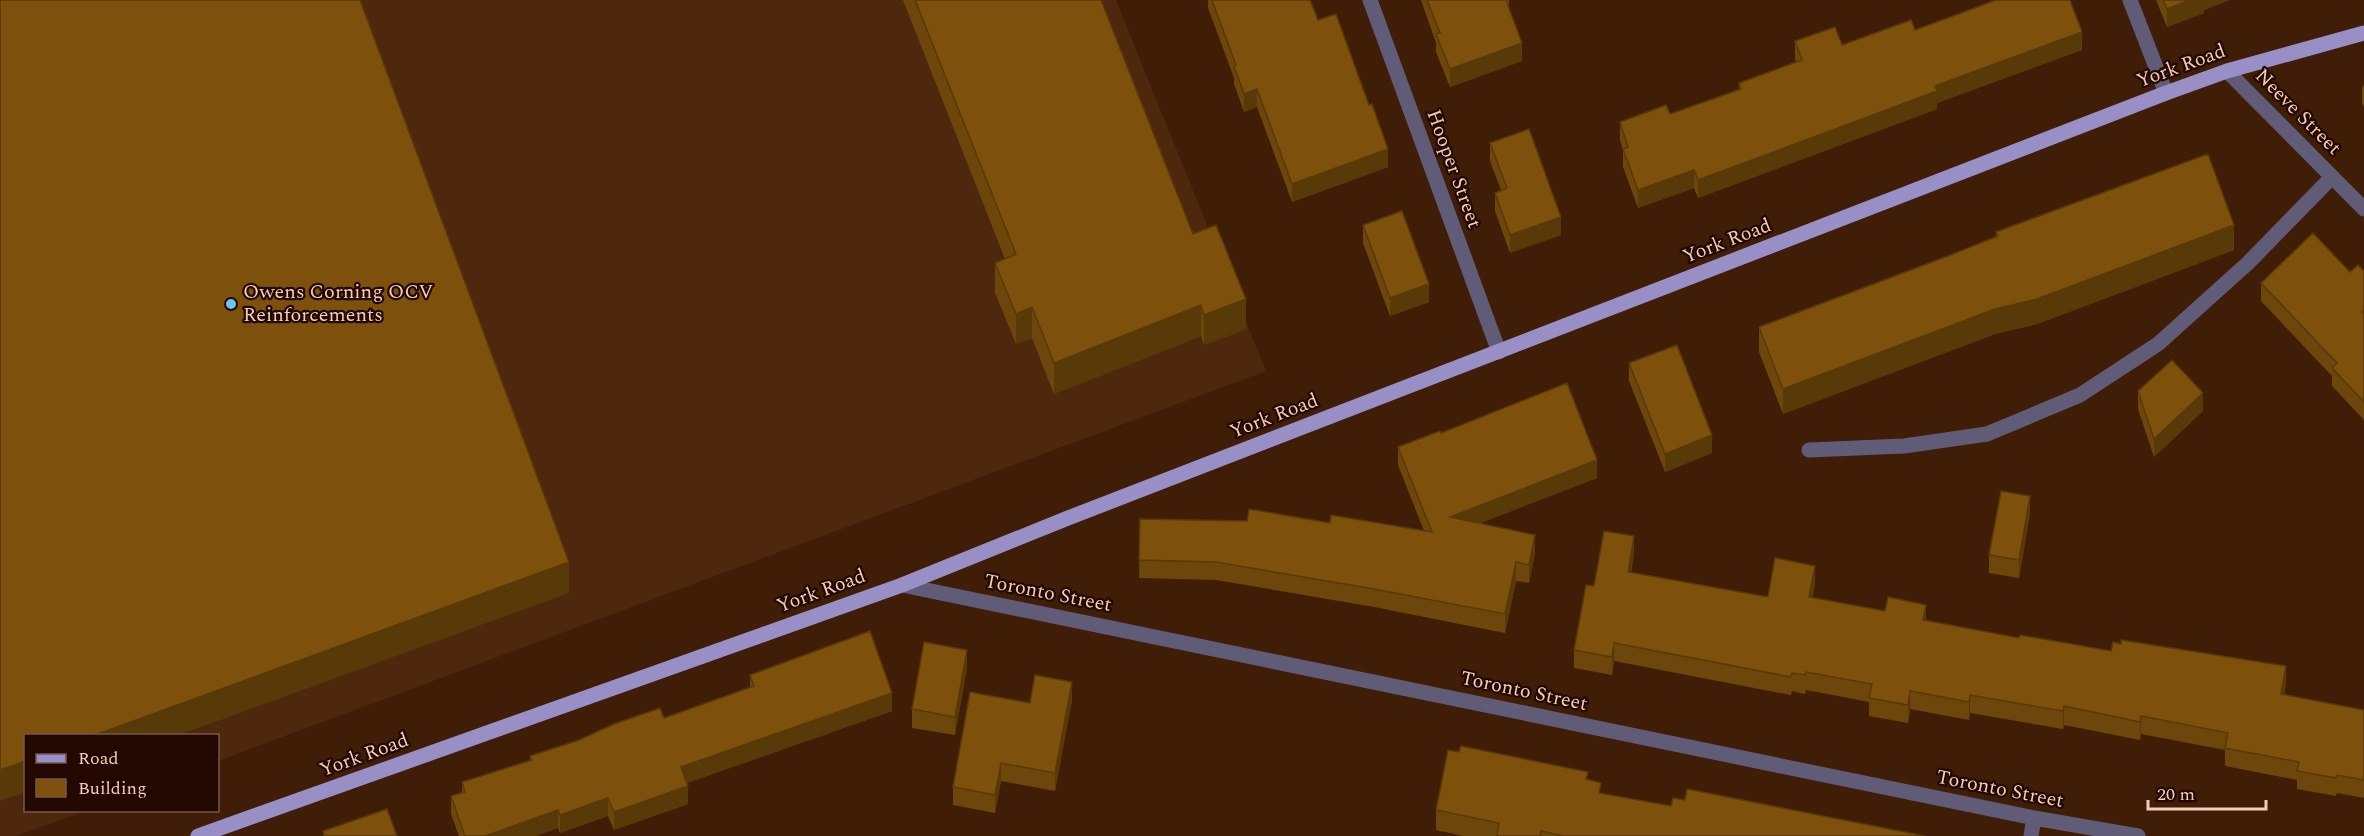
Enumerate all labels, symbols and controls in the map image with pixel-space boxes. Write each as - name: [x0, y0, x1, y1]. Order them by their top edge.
- street label: York Road: [2132, 36, 2230, 96]
- street label: Neeve Street: [2248, 62, 2348, 162]
- street label: Hooper Street: [1419, 105, 1489, 233]
- street label: York Road: [1678, 210, 1776, 272]
- place label: Owens Corning OCV Reinforcements: [243, 277, 434, 330]
- marker: Owens Corning OCV Reinforcements: [224, 297, 238, 311]
- street label: York Road: [1225, 385, 1323, 447]
- street label: York Road: [772, 561, 870, 621]
- street label: Toronto Street: [982, 566, 1114, 620]
- street label: Toronto Street: [1458, 663, 1590, 719]
- street label: York Road: [315, 725, 413, 785]
- legend: [24, 734, 219, 812]
- text: Road: [78, 745, 119, 772]
- street label: Toronto Street: [1934, 762, 2066, 816]
- scale bar: [2148, 773, 2266, 811]
- text: Building: [78, 775, 147, 802]
- text: 20 m: [2157, 781, 2195, 808]

